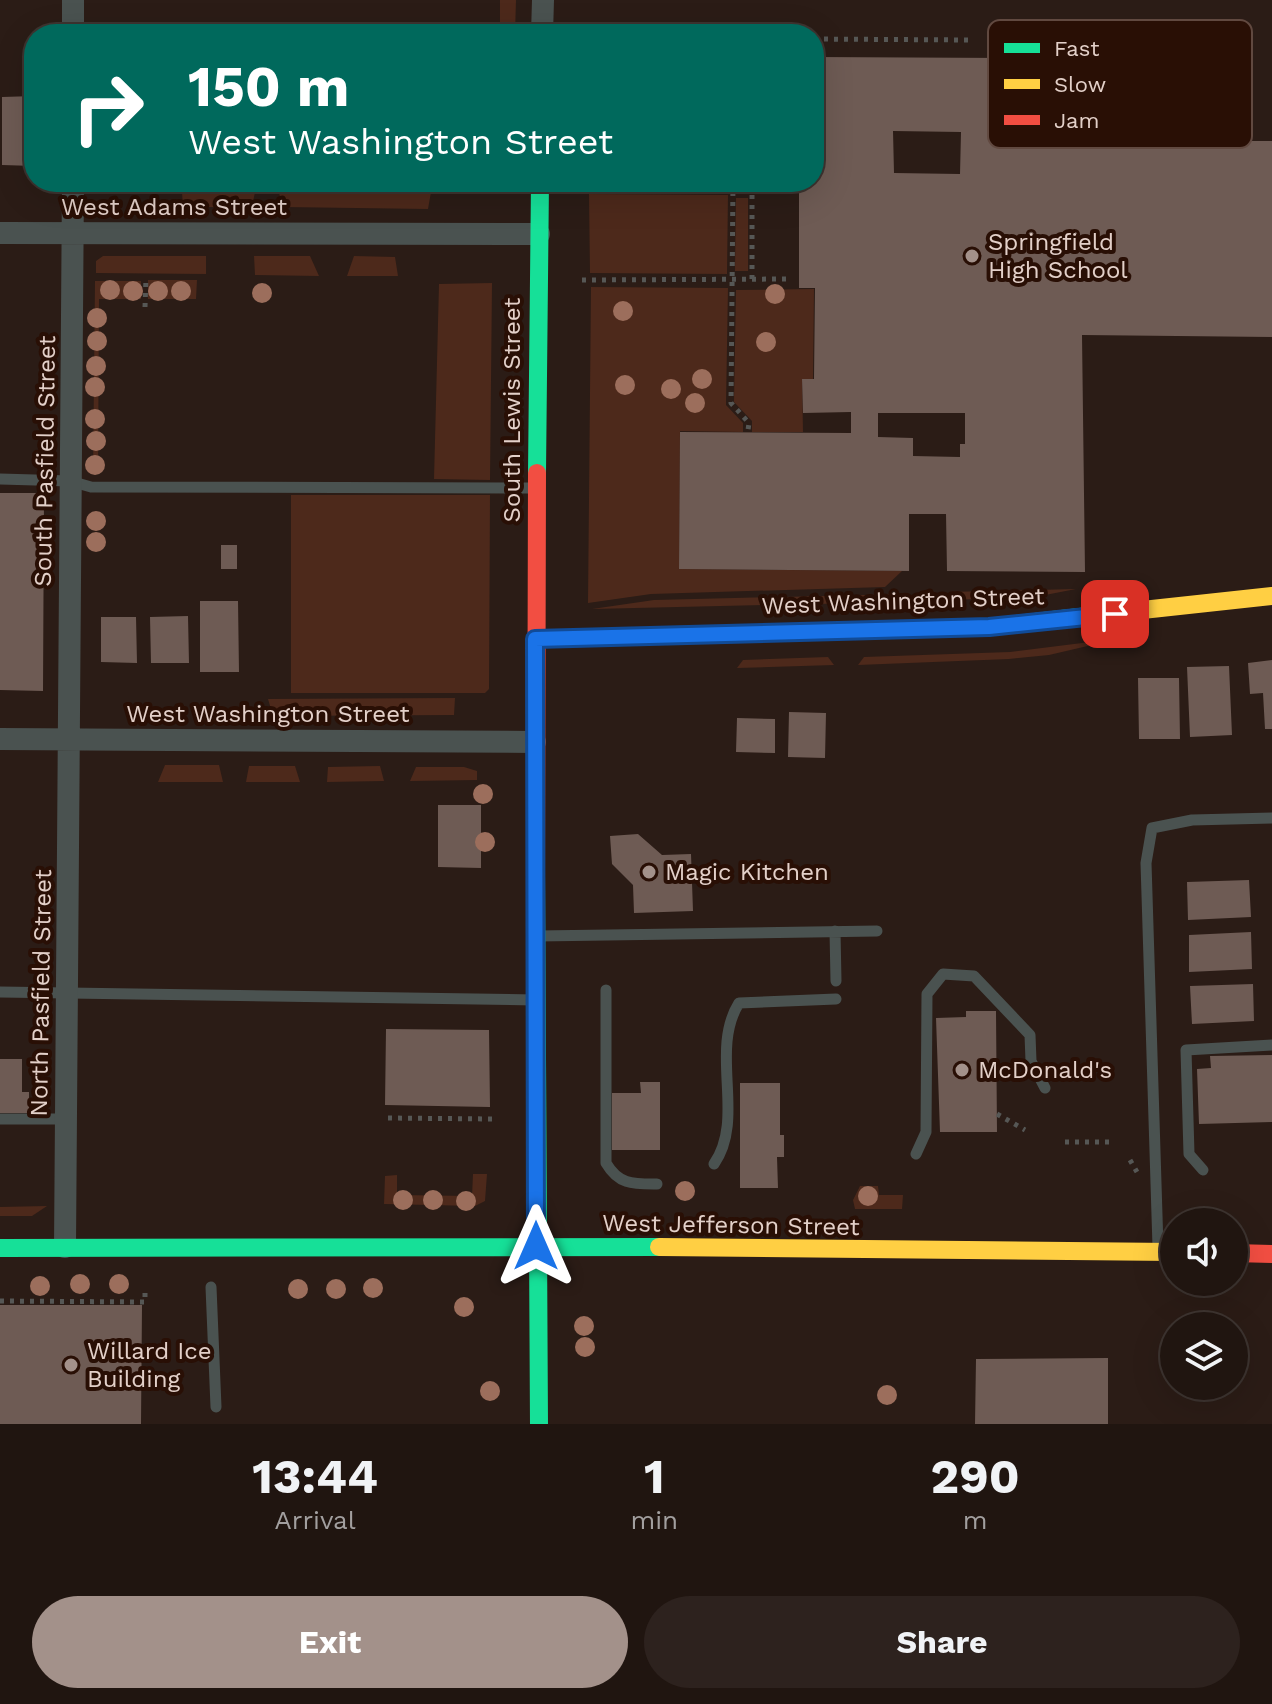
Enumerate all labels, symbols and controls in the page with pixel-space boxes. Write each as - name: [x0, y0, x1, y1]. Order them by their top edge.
- legend: [988, 20, 1252, 148]
- text: Fast: [1054, 36, 1100, 61]
- text: 150 m: [188, 54, 350, 120]
- icon: right: [56, 56, 160, 160]
- text: Slow: [1054, 72, 1106, 97]
- text: Jam: [1054, 108, 1099, 133]
- text: West Washington Street: [188, 121, 613, 163]
- street label: West Adams Street: [61, 193, 287, 221]
- place label: Springfield High School: [988, 228, 1128, 284]
- marker: Springfield High School: [963, 247, 981, 265]
- street label: South Lewis Street: [498, 298, 526, 522]
- street label: South Pasfield Street: [29, 335, 61, 587]
- pin: [1081, 580, 1149, 648]
- street label: West Washington Street: [761, 582, 1045, 620]
- icon: arrive: [1093, 592, 1137, 636]
- street label: West Washington Street: [126, 700, 410, 728]
- place label: Magic Kitchen: [665, 858, 829, 886]
- marker: Magic Kitchen: [640, 863, 658, 881]
- street label: North Pasfield Street: [25, 869, 57, 1117]
- place label: McDonald's: [978, 1056, 1112, 1084]
- marker: McDonald's: [953, 1061, 971, 1079]
- position arrow: [494, 1204, 578, 1288]
- map controls: [1160, 1208, 1248, 1400]
- button: sound: [1160, 1208, 1248, 1296]
- street label: West Jefferson Street: [602, 1209, 860, 1241]
- button: layers: [1160, 1312, 1248, 1400]
- place label: Willard Ice Building: [87, 1337, 212, 1393]
- marker: Willard Ice Building: [62, 1356, 80, 1374]
- text: 13:44: [252, 1448, 378, 1505]
- text: 1: [644, 1448, 665, 1505]
- text: 290: [931, 1448, 1020, 1505]
- text: Arrival: [275, 1505, 356, 1535]
- text: min: [630, 1505, 678, 1535]
- text: m: [963, 1505, 987, 1535]
- button: Exit: [32, 1596, 628, 1688]
- button: Share: [644, 1596, 1240, 1688]

